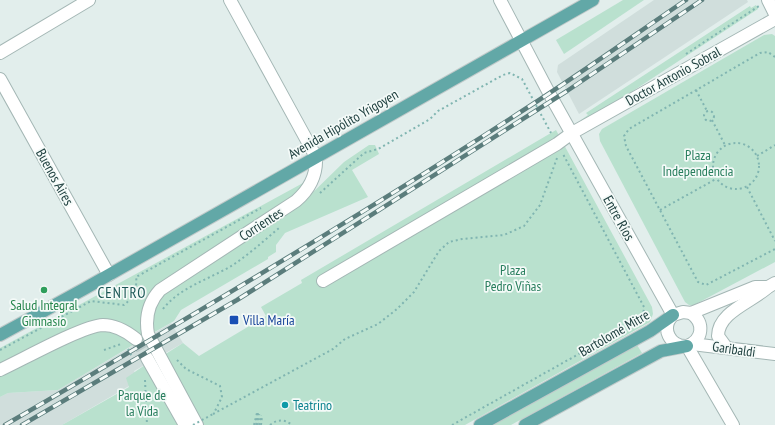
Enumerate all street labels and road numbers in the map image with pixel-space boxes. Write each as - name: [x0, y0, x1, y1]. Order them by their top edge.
- street label: Doctor Antonio Sobral: [622, 42, 724, 110]
- street label: Avenida Hipólito Yrigoyen: [285, 85, 401, 163]
- street label: Buenos Aires: [32, 146, 78, 209]
- street label: Entre Ríos: [599, 192, 639, 244]
- street label: Corrientes: [236, 203, 287, 245]
- street label: Bartolomé Mitre: [575, 305, 653, 360]
- street label: Garibaldi: [711, 337, 757, 361]

